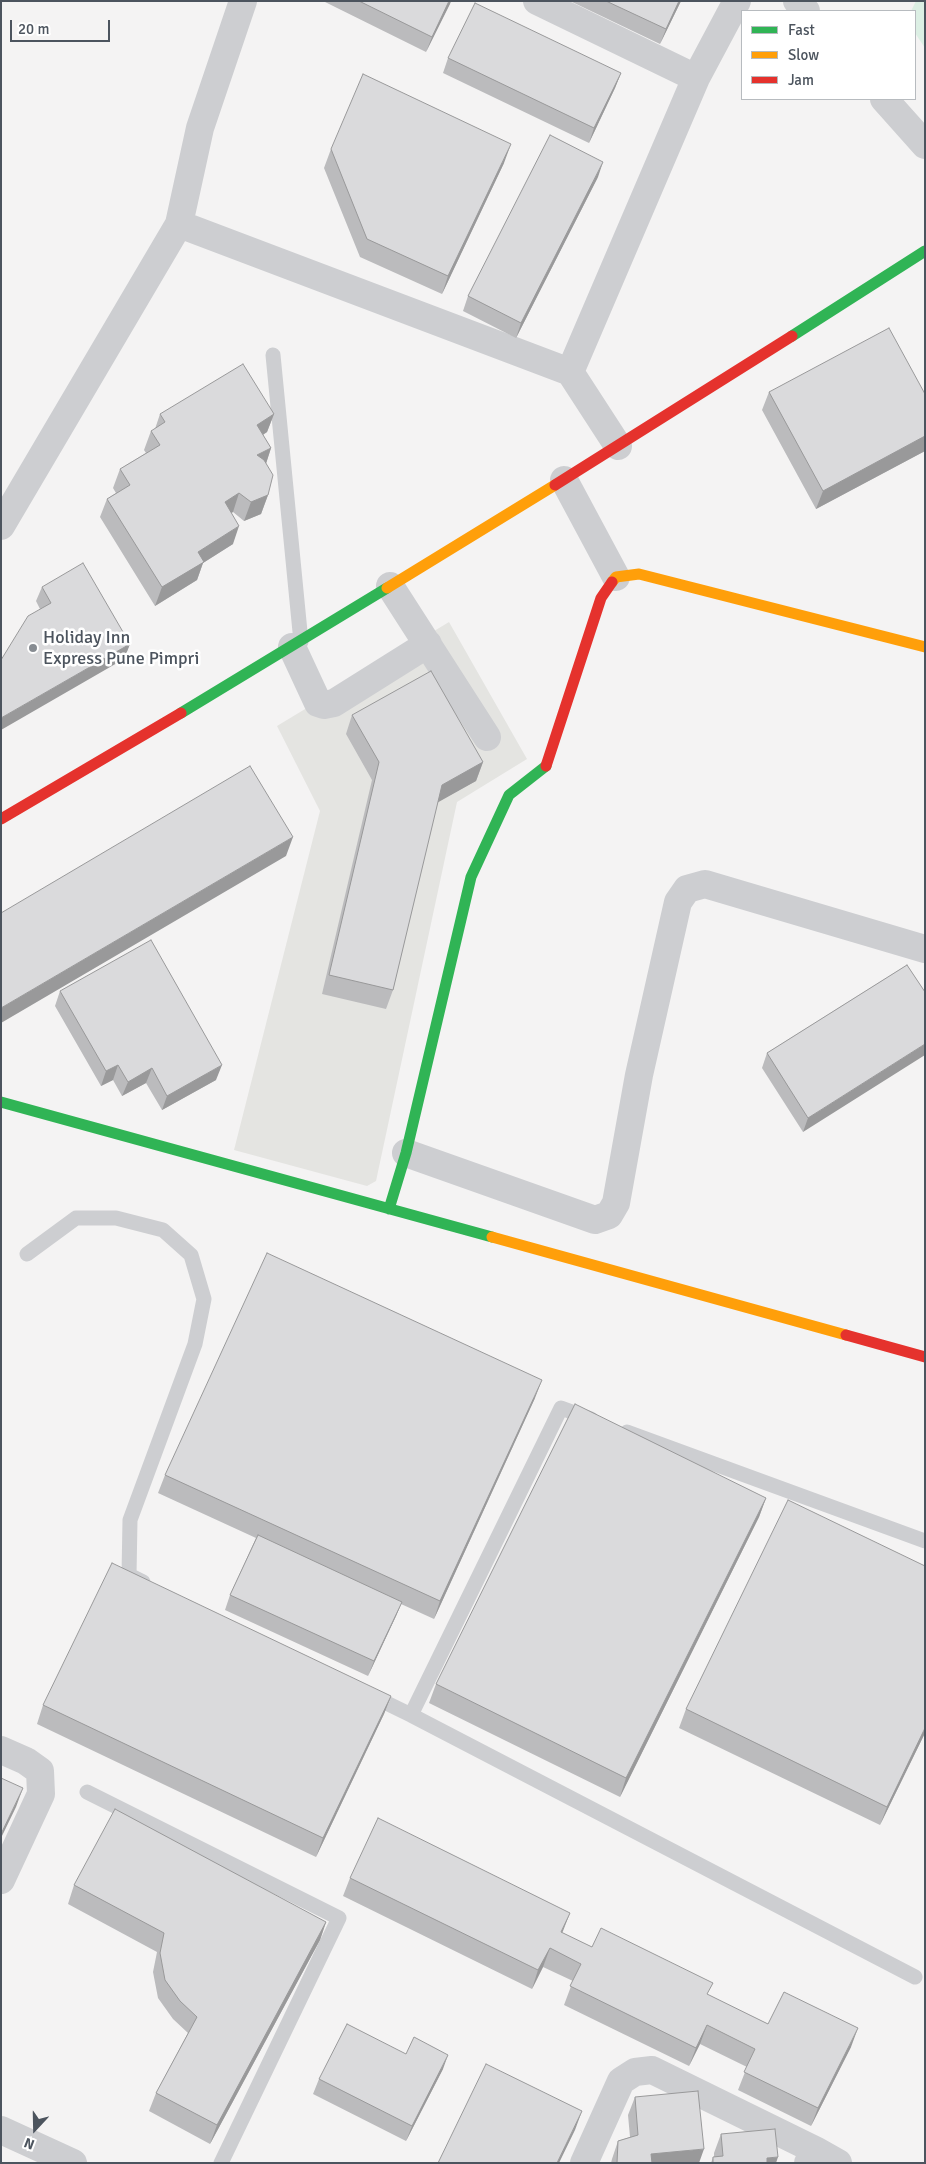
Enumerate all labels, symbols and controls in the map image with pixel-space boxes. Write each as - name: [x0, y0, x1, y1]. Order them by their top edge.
- scale bar: [12, 10, 112, 42]
- legend: [741, 10, 916, 100]
- text: 20 m: [18, 20, 49, 38]
- text: Fast: [788, 21, 815, 39]
- text: Slow: [788, 46, 819, 64]
- text: Jam: [788, 71, 814, 89]
- place label: Holiday Inn Express Pune Pimpri: [43, 627, 199, 670]
- marker: Holiday Inn Express Pune Pimpri: [27, 642, 39, 654]
- north arrow: [10, 2104, 60, 2154]
- text: N: [22, 2134, 37, 2153]

